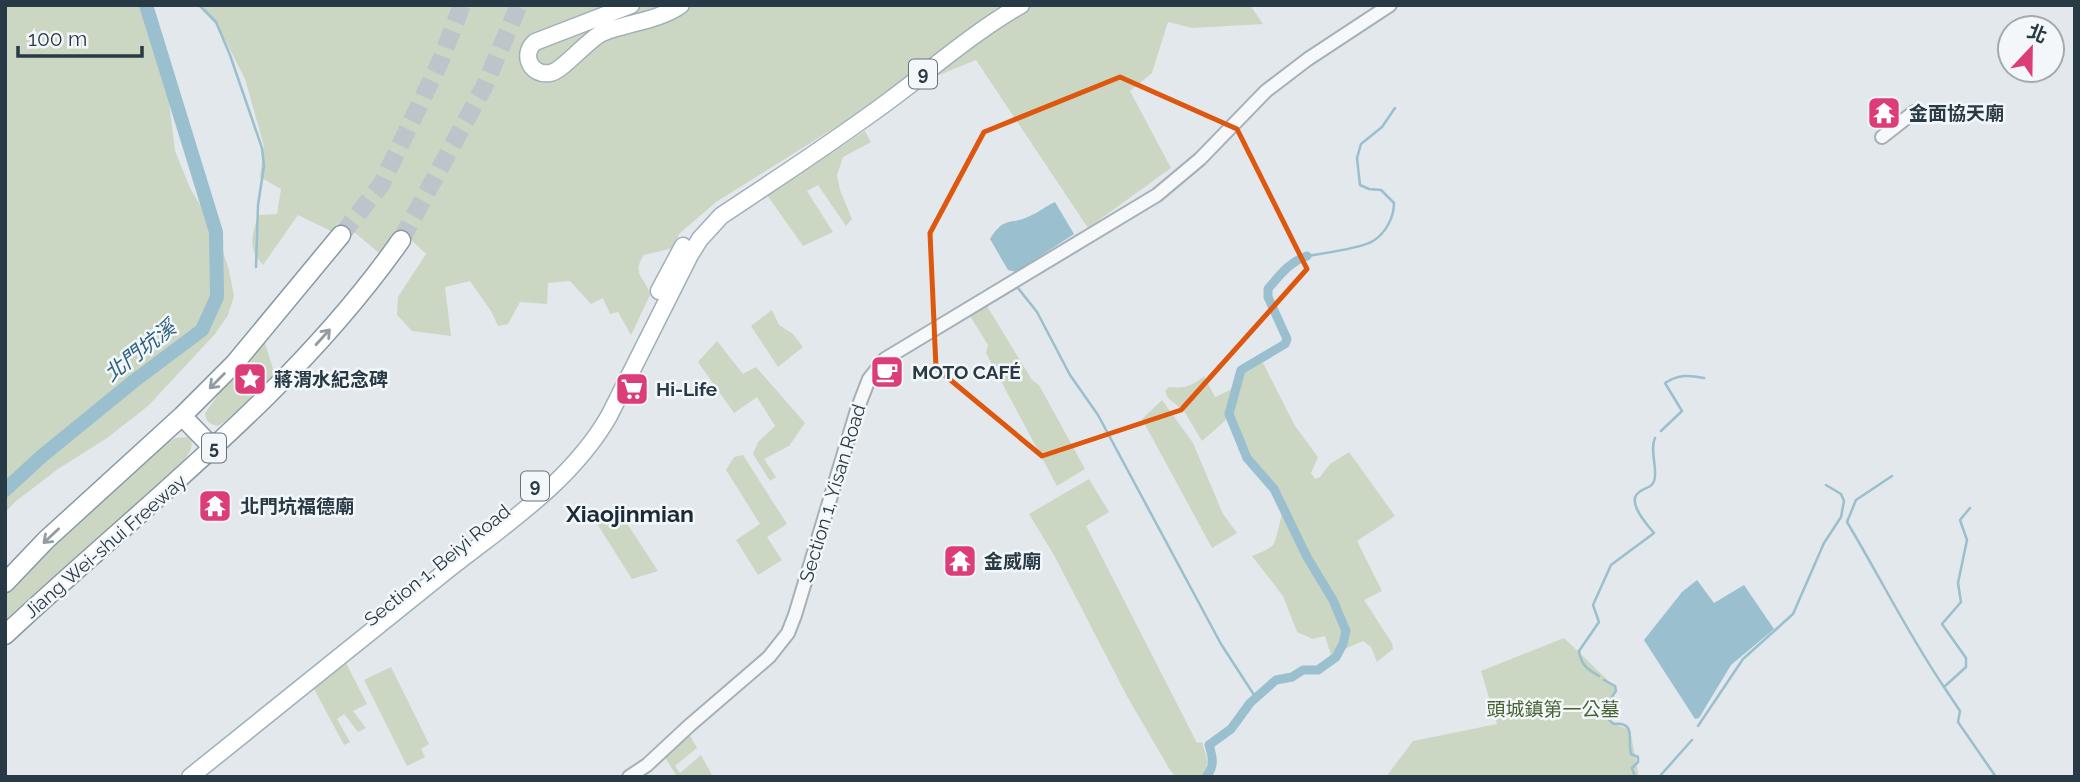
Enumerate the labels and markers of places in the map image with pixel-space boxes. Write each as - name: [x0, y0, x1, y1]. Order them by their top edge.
- temple icon: 金面協天廟: [1865, 94, 1903, 132]
- place label: 金面協天廟: [1909, 102, 2004, 124]
- cafe icon: MOTO CAFÉ: [868, 353, 906, 391]
- place icon: 蔣渭水紀念碑: [231, 360, 269, 398]
- place label: MOTO CAFÉ: [912, 361, 1021, 383]
- place label: 蔣渭水紀念碑: [274, 368, 388, 390]
- supermarket icon: Hi-Life: [613, 370, 651, 408]
- place label: Hi-Life: [656, 378, 717, 400]
- temple icon: 北門坑福德廟: [196, 487, 234, 525]
- place label: 北門坑福德廟: [240, 495, 354, 517]
- temple icon: 金威廟: [941, 542, 979, 580]
- place label: 金威廟: [984, 550, 1041, 572]

